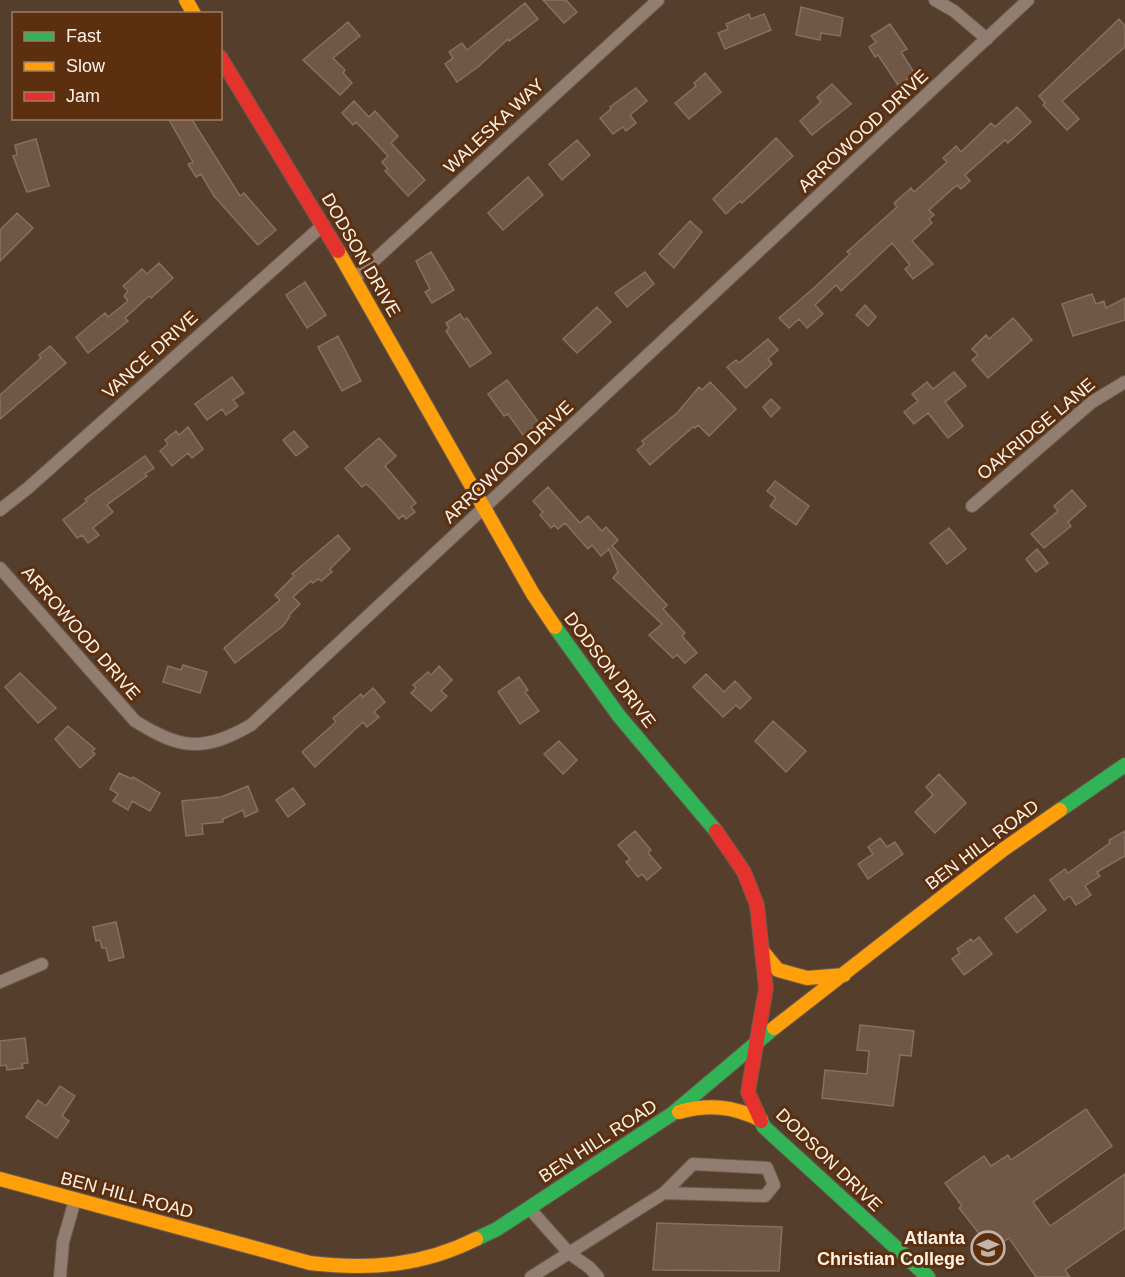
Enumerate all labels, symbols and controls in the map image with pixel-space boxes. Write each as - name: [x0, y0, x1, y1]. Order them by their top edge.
- legend: [12, 12, 222, 120]
- text: Fast: [66, 26, 101, 46]
- text: Slow: [66, 56, 106, 76]
- street label: ARROWOOD DRIVE: [794, 66, 932, 196]
- street label: WALESKA WAY: [440, 75, 548, 177]
- text: Jam: [66, 86, 100, 106]
- street label: DODSON DRIVE: [318, 190, 404, 320]
- street label: VANCE DRIVE: [98, 307, 202, 403]
- street label: OAKRIDGE LANE: [973, 374, 1099, 484]
- street label: ARROWOOD DRIVE: [439, 397, 577, 527]
- street label: ARROWOOD DRIVE: [18, 562, 144, 704]
- street label: DODSON DRIVE: [560, 608, 660, 732]
- street label: BEN HILL ROAD: [922, 796, 1042, 894]
- street label: BEN HILL ROAD: [535, 1095, 661, 1187]
- street label: DODSON DRIVE: [772, 1105, 886, 1215]
- street label: BEN HILL ROAD: [59, 1168, 195, 1222]
- place label: Atlanta Christian College: [817, 1228, 966, 1269]
- school or university icon: Atlanta Christian College: [970, 1230, 1006, 1266]

